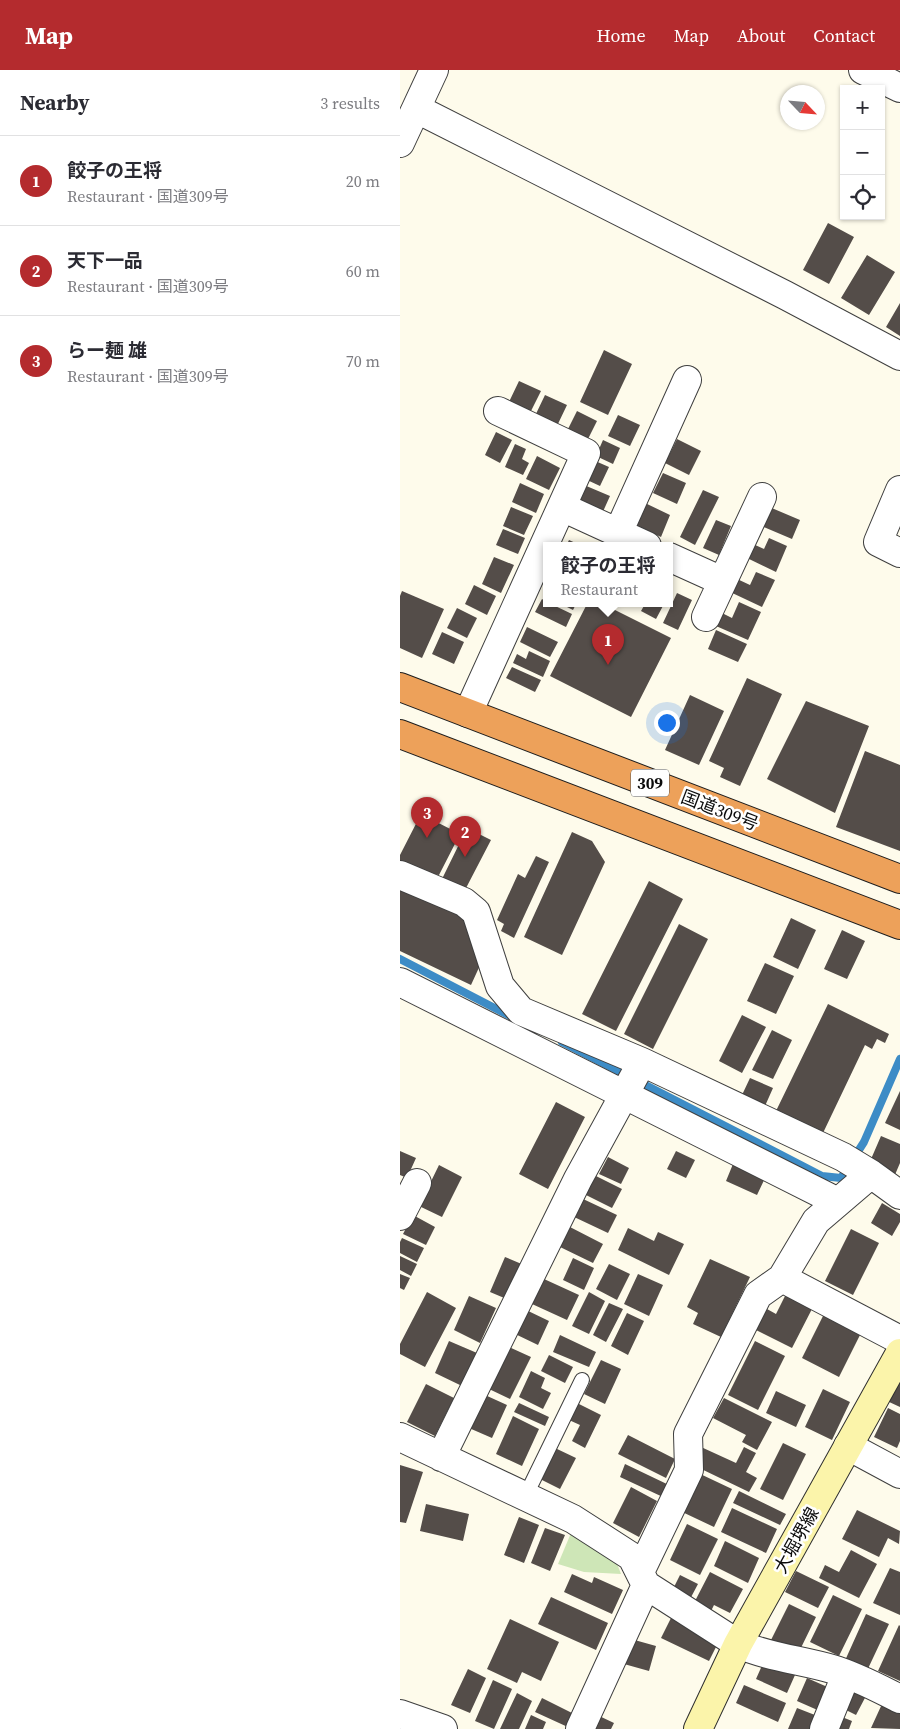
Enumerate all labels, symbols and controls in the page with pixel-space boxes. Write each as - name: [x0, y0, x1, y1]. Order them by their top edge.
- text: Map: [25, 19, 73, 52]
- text: Home: [597, 23, 646, 48]
- text: Map: [674, 23, 709, 48]
- text: About: [737, 23, 785, 48]
- text: Contact: [813, 23, 875, 48]
- north arrow: [780, 85, 825, 130]
- map controls: [840, 85, 885, 220]
- button: +: [840, 85, 885, 130]
- text: Nearby: [20, 88, 90, 117]
- text: 3 results: [320, 92, 380, 114]
- button: −: [840, 130, 885, 175]
- text: 餃子の王将: [67, 157, 162, 183]
- text: 1: [32, 170, 40, 192]
- text: 20 m: [346, 170, 380, 192]
- button: locate: [840, 175, 885, 220]
- text: Restaurant · 国道309号: [67, 185, 229, 207]
- text: 天下一品: [67, 247, 143, 273]
- text: 2: [32, 260, 40, 282]
- text: 60 m: [346, 260, 380, 282]
- text: Restaurant · 国道309号: [67, 275, 229, 297]
- text: らー麺 雄: [67, 337, 147, 363]
- text: 3: [32, 350, 40, 372]
- text: 70 m: [346, 350, 380, 372]
- text: Restaurant · 国道309号: [67, 365, 229, 387]
- popup: [543, 542, 673, 607]
- text: 餃子の王将: [560, 552, 656, 578]
- text: Restaurant: [560, 578, 638, 600]
- pin: 1: [592, 624, 624, 665]
- your location: [654, 710, 680, 736]
- road number: 309: [631, 770, 669, 796]
- street label: 国道309号: [678, 784, 762, 836]
- pin: 3: [411, 797, 443, 838]
- pin: 2: [449, 816, 481, 857]
- street label: 大堀堺線: [768, 1502, 824, 1578]

